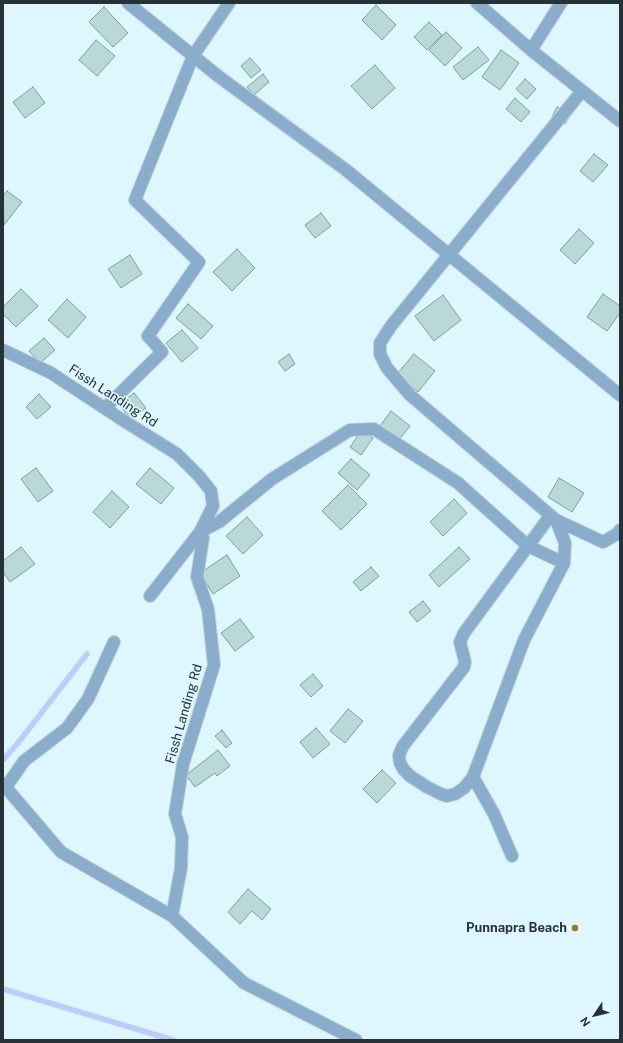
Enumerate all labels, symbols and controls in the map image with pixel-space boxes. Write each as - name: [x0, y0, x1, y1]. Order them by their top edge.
- street label: Fissh Landing Rd: [66, 361, 160, 431]
- street label: Fissh Landing Rd: [162, 662, 206, 766]
- place label: Punnapra Beach: [466, 920, 567, 936]
- marker: Punnapra Beach: [570, 923, 580, 933]
- north arrow: [575, 995, 615, 1035]
- text: N: [578, 1015, 593, 1029]

